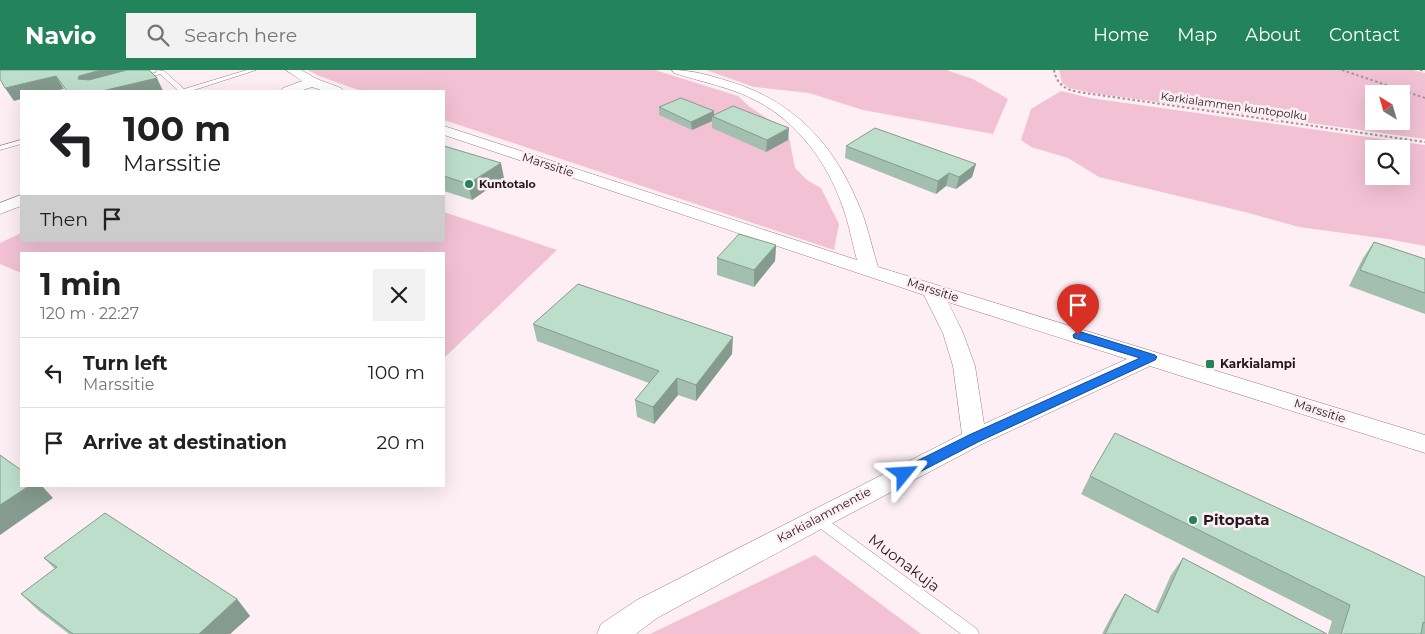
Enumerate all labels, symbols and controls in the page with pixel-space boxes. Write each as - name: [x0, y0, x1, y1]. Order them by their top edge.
- search box: [126, 13, 476, 58]
- text: Navio: [25, 21, 96, 50]
- icon: search: [144, 21, 172, 49]
- text: Search here: [184, 24, 297, 47]
- text: Home: [1093, 24, 1149, 46]
- text: Map: [1177, 24, 1217, 46]
- text: About: [1245, 24, 1301, 46]
- text: Contact: [1329, 24, 1400, 46]
- north arrow: [1365, 85, 1410, 130]
- map controls: [1365, 85, 1410, 185]
- street label: Karkialammen kuntopolku: [1160, 89, 1308, 123]
- text: 100 m: [123, 107, 231, 150]
- icon: left: [40, 110, 105, 175]
- button: search: [1365, 140, 1410, 185]
- street label: Marssitie: [520, 149, 576, 180]
- text: Marssitie: [123, 150, 221, 177]
- place label: Kuntotalo: [479, 177, 536, 191]
- marker: Kuntotalo: [463, 178, 475, 190]
- icon: arrive: [98, 205, 126, 233]
- text: Then: [40, 208, 88, 231]
- text: 1 min: [40, 266, 121, 303]
- button: close: [373, 269, 425, 321]
- street label: Marssitie: [905, 274, 961, 305]
- pin: [1057, 284, 1099, 335]
- icon: arrive: [1064, 291, 1092, 319]
- text: 120 m · 22:27: [40, 304, 139, 323]
- text: Turn left: [83, 352, 168, 375]
- place label: Karkialampi: [1220, 356, 1296, 371]
- marker: Karkialampi: [1204, 358, 1216, 370]
- icon: left: [40, 359, 68, 387]
- text: 100 m: [368, 361, 425, 384]
- text: Marssitie: [83, 375, 154, 394]
- street label: Marssitie: [1292, 395, 1348, 426]
- icon: arrive: [40, 429, 68, 457]
- text: Arrive at destination: [83, 431, 287, 454]
- text: 20 m: [377, 431, 425, 454]
- position arrow: [877, 447, 929, 499]
- street label: Karkialammentie: [774, 483, 873, 546]
- place label: Pitopata: [1203, 510, 1270, 529]
- marker: Pitopata: [1187, 514, 1199, 526]
- street label: Muonakuja: [865, 530, 944, 596]

